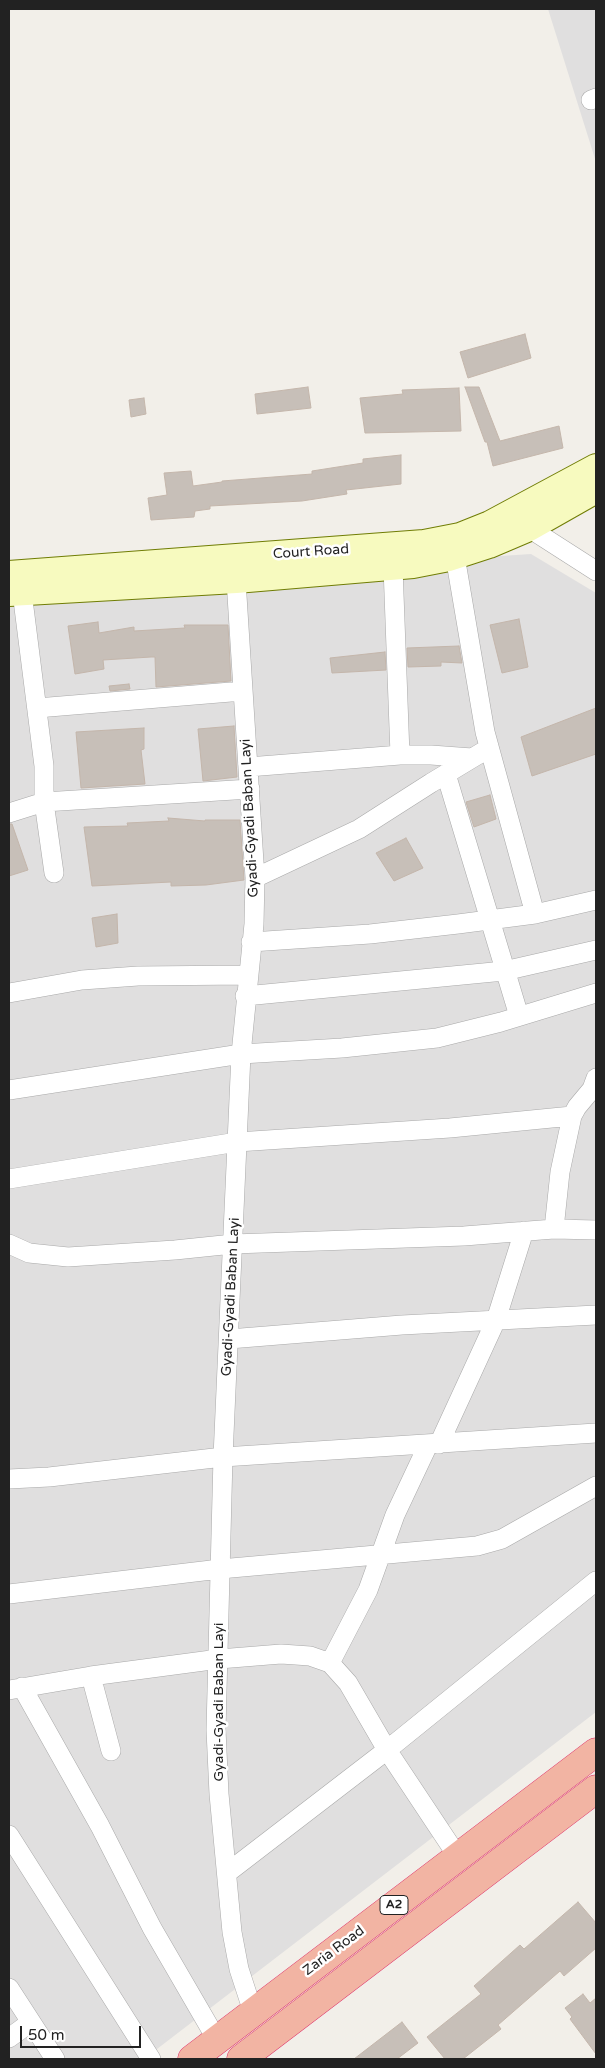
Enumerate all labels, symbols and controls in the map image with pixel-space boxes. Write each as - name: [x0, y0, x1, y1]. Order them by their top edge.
- street label: Court Road: [272, 541, 350, 563]
- street label: Gyadi-Gyadi Baban Layi: [237, 738, 263, 898]
- street label: Gyadi-Gyadi Baban Layi: [218, 1217, 244, 1377]
- street label: Gyadi-Gyadi Baban Layi: [211, 1622, 227, 1782]
- road number: A2: [380, 1896, 408, 1914]
- street label: Zaria Road: [300, 1923, 368, 1979]
- scale bar: [22, 2016, 144, 2048]
- text: 50 m: [28, 2026, 65, 2044]

